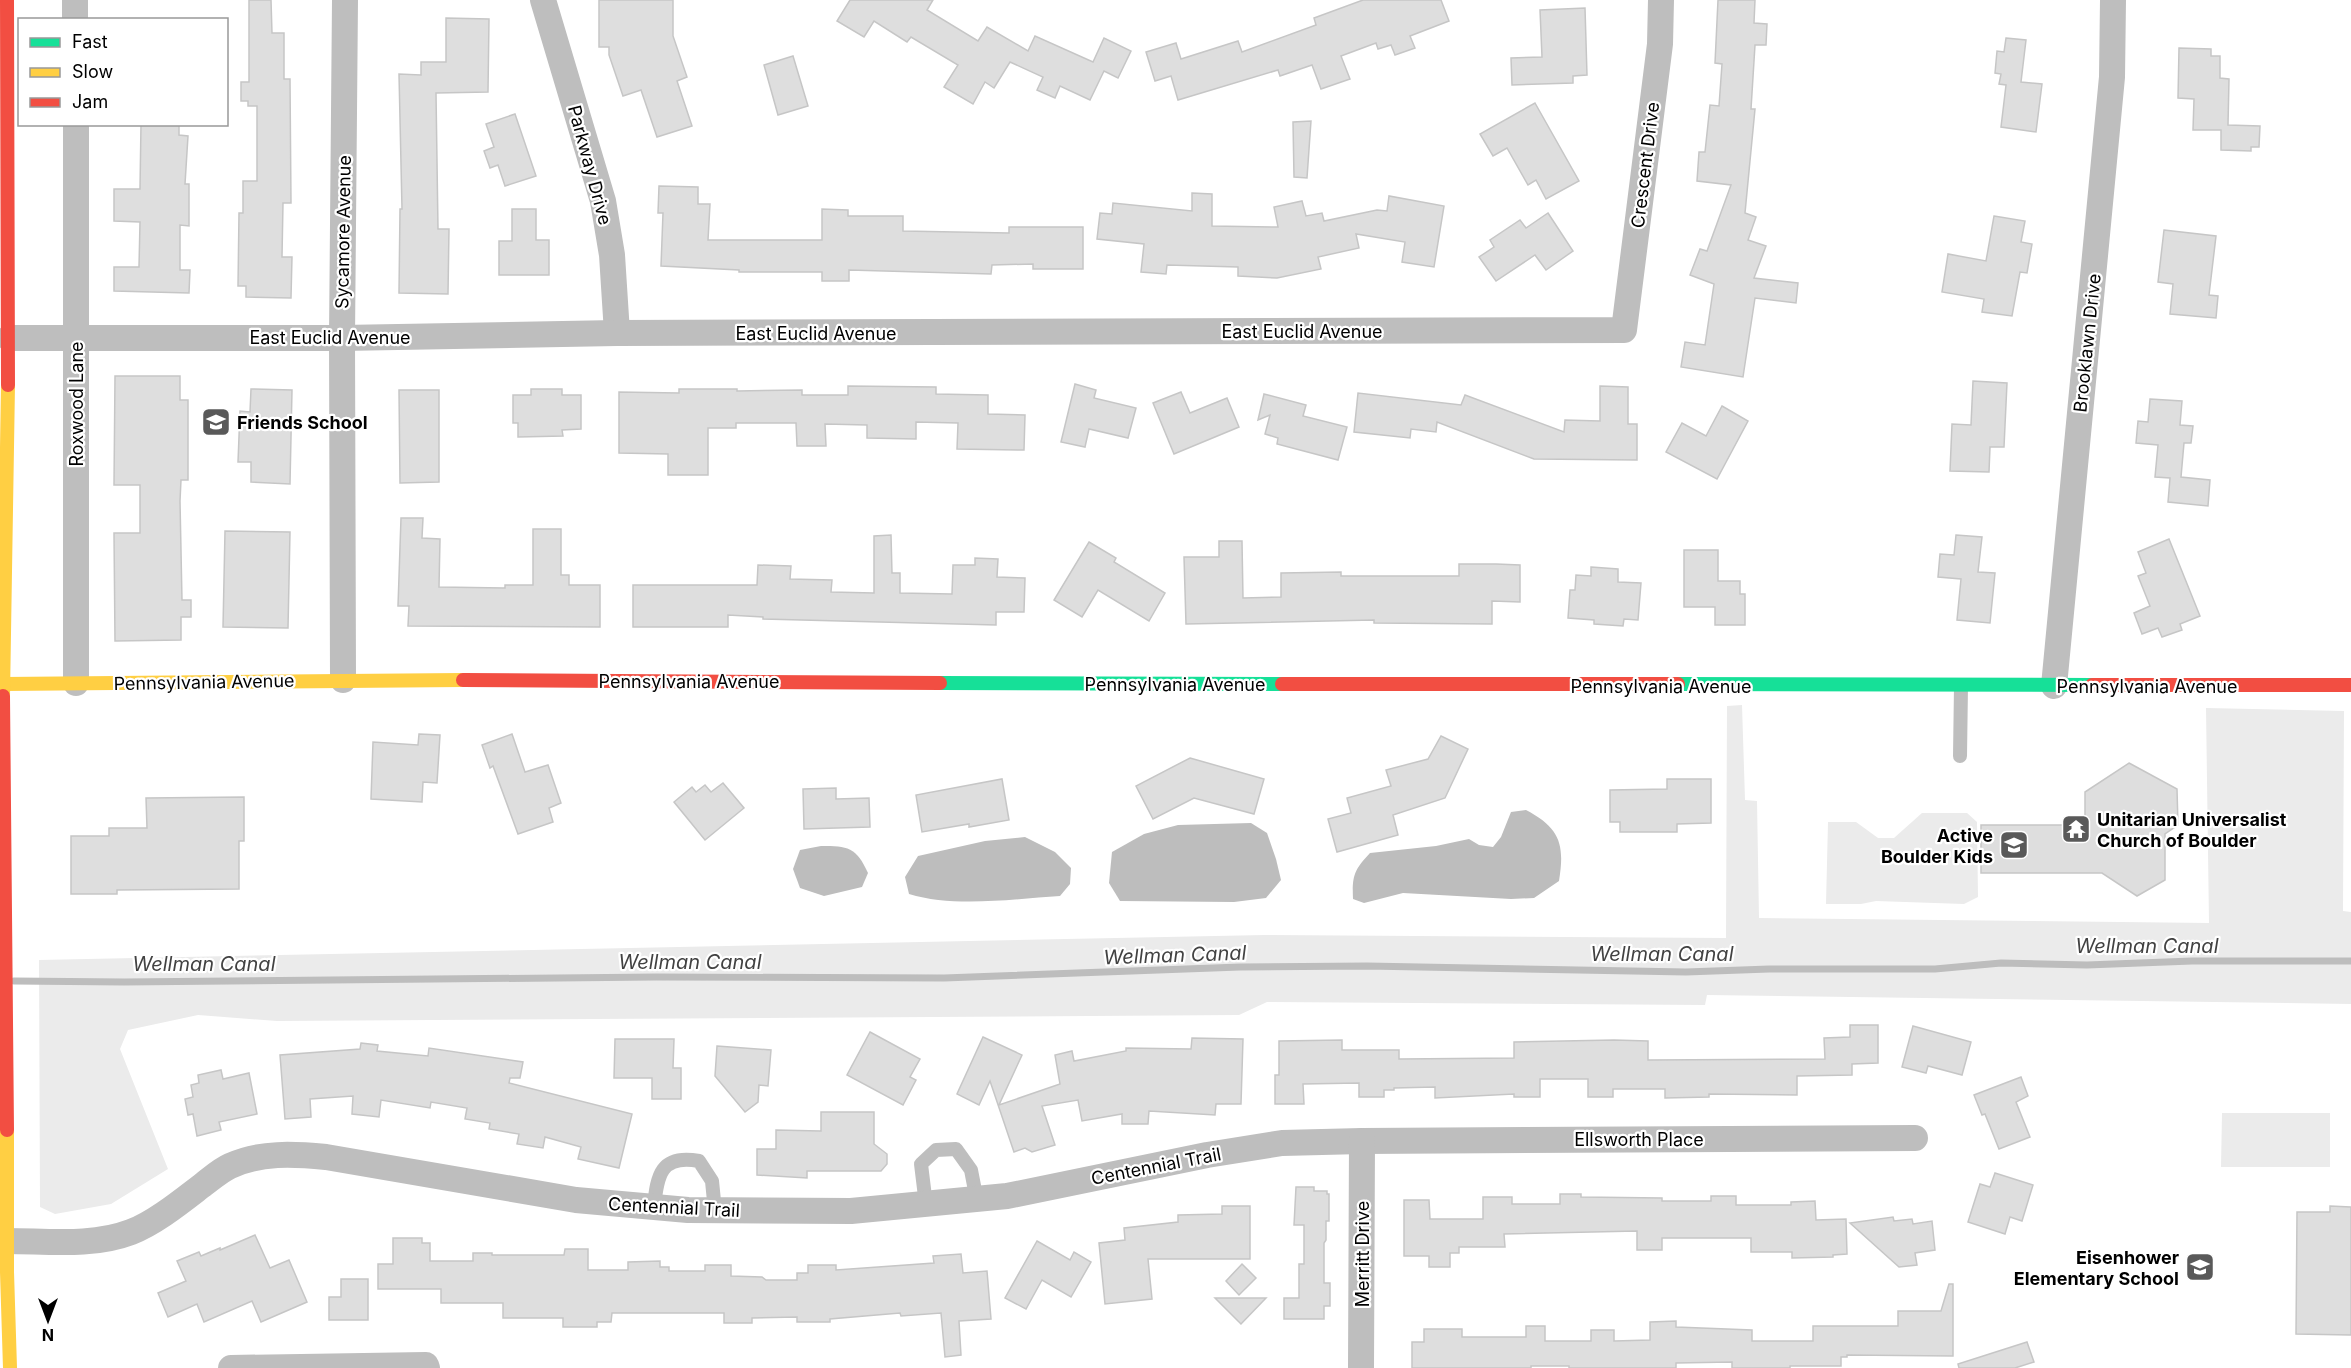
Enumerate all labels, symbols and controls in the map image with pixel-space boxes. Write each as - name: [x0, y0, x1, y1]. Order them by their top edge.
- legend: [18, 18, 228, 126]
- text: Fast: [72, 31, 108, 52]
- text: Slow: [72, 61, 113, 82]
- text: Jam: [72, 91, 108, 112]
- street label: Crescent Drive: [1627, 101, 1663, 229]
- street label: Parkway Drive: [564, 103, 616, 227]
- street label: Sycamore Avenue: [331, 155, 355, 309]
- street label: Brooklawn Drive: [2069, 273, 2105, 413]
- street label: East Euclid Avenue: [1221, 321, 1383, 342]
- street label: East Euclid Avenue: [735, 323, 897, 344]
- street label: East Euclid Avenue: [249, 327, 411, 348]
- street label: Roxwood Lane: [66, 341, 87, 467]
- school or university icon: Friends School: [200, 406, 232, 438]
- place label: Friends School: [237, 412, 368, 433]
- street label: Pennsylvania Avenue: [113, 670, 295, 694]
- street label: Pennsylvania Avenue: [599, 671, 779, 692]
- street label: Pennsylvania Avenue: [1085, 674, 1265, 695]
- street label: Pennsylvania Avenue: [1571, 676, 1751, 697]
- street label: Pennsylvania Avenue: [2057, 676, 2237, 697]
- place label: Unitarian Universalist Church of Boulder: [2097, 809, 2287, 851]
- temple icon: Unitarian Universalist Church of Boulder: [2060, 813, 2092, 845]
- place label: Active Boulder Kids: [1881, 825, 1993, 867]
- school or university icon: Active Boulder Kids: [1998, 829, 2030, 861]
- water label: Wellman Canal: [2076, 934, 2219, 958]
- water label: Wellman Canal: [1103, 941, 1247, 969]
- water label: Wellman Canal: [1591, 942, 1734, 966]
- water label: Wellman Canal: [619, 950, 762, 974]
- water label: Wellman Canal: [133, 952, 276, 976]
- street label: Ellsworth Place: [1574, 1129, 1704, 1150]
- street label: Centennial Trail: [1089, 1143, 1223, 1189]
- street label: Centennial Trail: [608, 1193, 740, 1221]
- street label: Merritt Drive: [1352, 1201, 1373, 1307]
- place label: Eisenhower Elementary School: [2014, 1247, 2179, 1289]
- school or university icon: Eisenhower Elementary School: [2184, 1251, 2216, 1283]
- north arrow: [18, 1290, 78, 1350]
- text: N: [42, 1325, 54, 1345]

